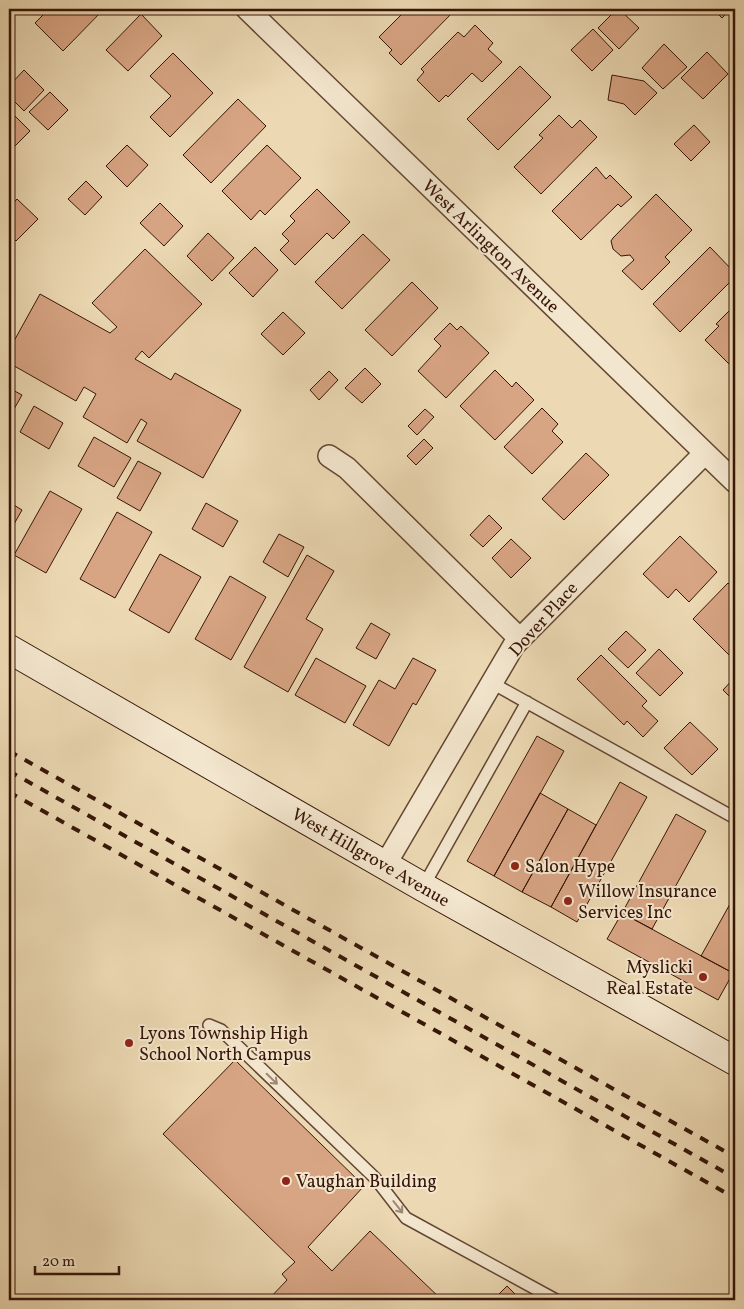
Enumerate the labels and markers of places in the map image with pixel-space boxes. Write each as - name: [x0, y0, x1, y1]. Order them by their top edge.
- place label: Salon Hype: [525, 855, 615, 880]
- marker: Salon Hype: [509, 860, 521, 872]
- place label: Willow Insurance Services Inc: [578, 880, 717, 926]
- marker: Willow Insurance Services Inc: [562, 895, 574, 907]
- place label: Myslicki Real Estate: [606, 956, 693, 1002]
- marker: Myslicki Real Estate: [697, 971, 709, 983]
- place label: Lyons Township High School North Campus: [139, 1022, 311, 1068]
- marker: Lyons Township High School North Campus: [123, 1037, 135, 1049]
- place label: Vaughan Building: [296, 1170, 437, 1195]
- marker: Vaughan Building: [280, 1175, 292, 1187]

